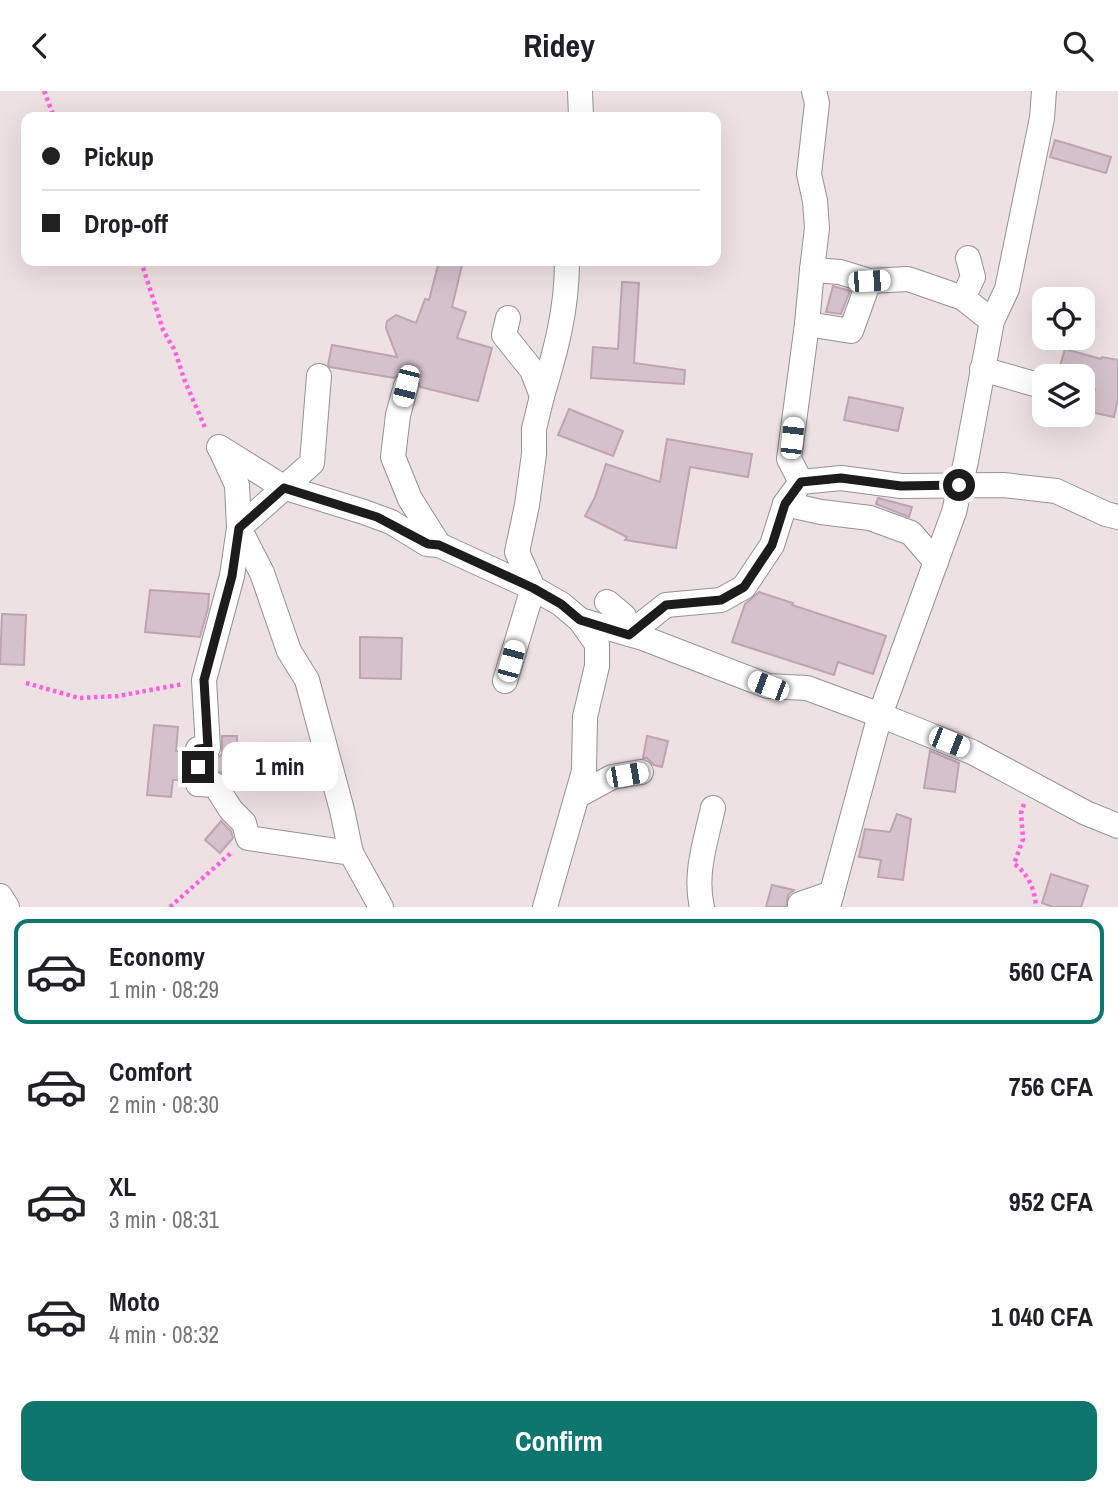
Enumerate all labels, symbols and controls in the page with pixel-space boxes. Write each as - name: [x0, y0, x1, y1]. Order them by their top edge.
- text: Ridey: [523, 24, 595, 67]
- icon: back: [21, 27, 59, 65]
- icon: search: [1059, 27, 1097, 65]
- text: Pickup: [84, 139, 154, 174]
- text: Drop-off: [84, 206, 168, 241]
- car: [848, 269, 891, 293]
- map controls: [1032, 287, 1095, 427]
- button: locate: [1032, 287, 1095, 350]
- car: [391, 363, 422, 409]
- button: layers: [1032, 364, 1095, 427]
- car: [780, 416, 805, 460]
- route start: [943, 469, 975, 501]
- car: [496, 638, 527, 684]
- car: [745, 669, 792, 703]
- car: [926, 724, 973, 760]
- callout: 1 min: [222, 743, 338, 791]
- route end: [182, 751, 214, 783]
- text: 1 min: [255, 751, 305, 782]
- car: [605, 761, 650, 789]
- text: Economy: [109, 939, 205, 974]
- icon: car: [25, 940, 88, 1003]
- text: 560 CFA: [1009, 954, 1093, 989]
- text: 1 min · 08:29: [109, 974, 219, 1005]
- text: Comfort: [109, 1054, 192, 1089]
- icon: car: [25, 1055, 88, 1118]
- text: 756 CFA: [1009, 1069, 1093, 1104]
- text: 2 min · 08:30: [109, 1089, 219, 1120]
- text: XL: [109, 1169, 136, 1204]
- icon: car: [25, 1170, 88, 1233]
- text: 952 CFA: [1009, 1184, 1093, 1219]
- text: 3 min · 08:31: [109, 1204, 219, 1235]
- text: Moto: [109, 1284, 160, 1319]
- icon: car: [25, 1285, 88, 1348]
- text: 1 040 CFA: [991, 1299, 1093, 1334]
- text: 4 min · 08:32: [109, 1319, 219, 1350]
- button: Confirm: [21, 1401, 1097, 1481]

